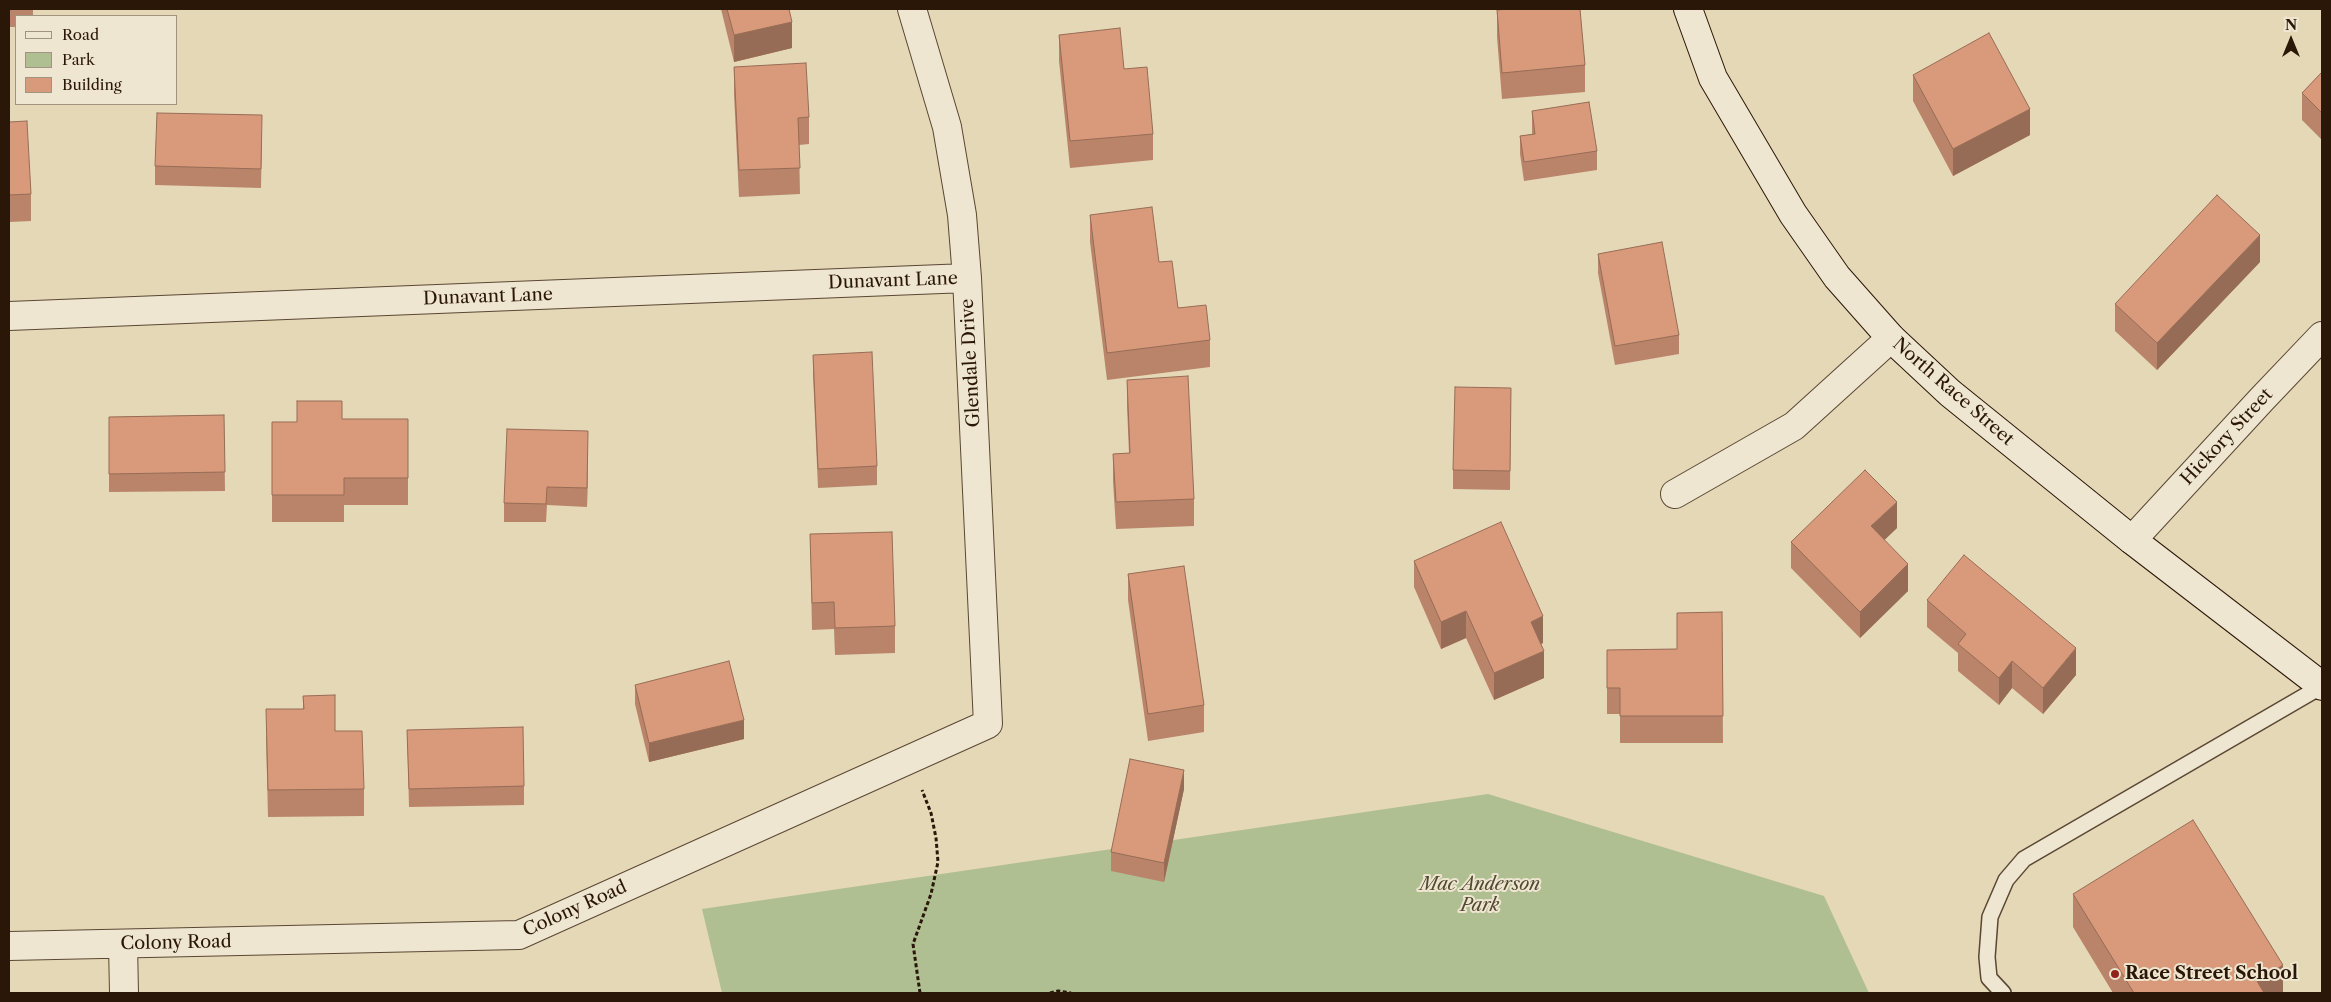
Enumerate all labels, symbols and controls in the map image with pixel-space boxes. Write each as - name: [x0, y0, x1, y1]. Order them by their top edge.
- legend: [15, 15, 178, 105]
- north arrow: [2266, 15, 2316, 65]
- text: N: [2285, 16, 2297, 34]
- text: Road: [62, 25, 99, 44]
- text: Park: [62, 50, 95, 69]
- text: Building: [62, 75, 122, 94]
- street label: Dunavant Lane: [828, 268, 958, 294]
- street label: Dunavant Lane: [423, 284, 553, 310]
- street label: Glendale Drive: [957, 298, 985, 428]
- street label: North Race Street: [1888, 334, 2018, 450]
- street label: Hickory Street: [2177, 384, 2277, 490]
- park label: Mac Anderson Park: [1420, 874, 1540, 916]
- street label: Colony Road: [520, 876, 630, 942]
- street label: Colony Road: [120, 931, 232, 955]
- place label: Race Street School: [2125, 963, 2298, 985]
- marker: Race Street School: [2109, 968, 2121, 980]

